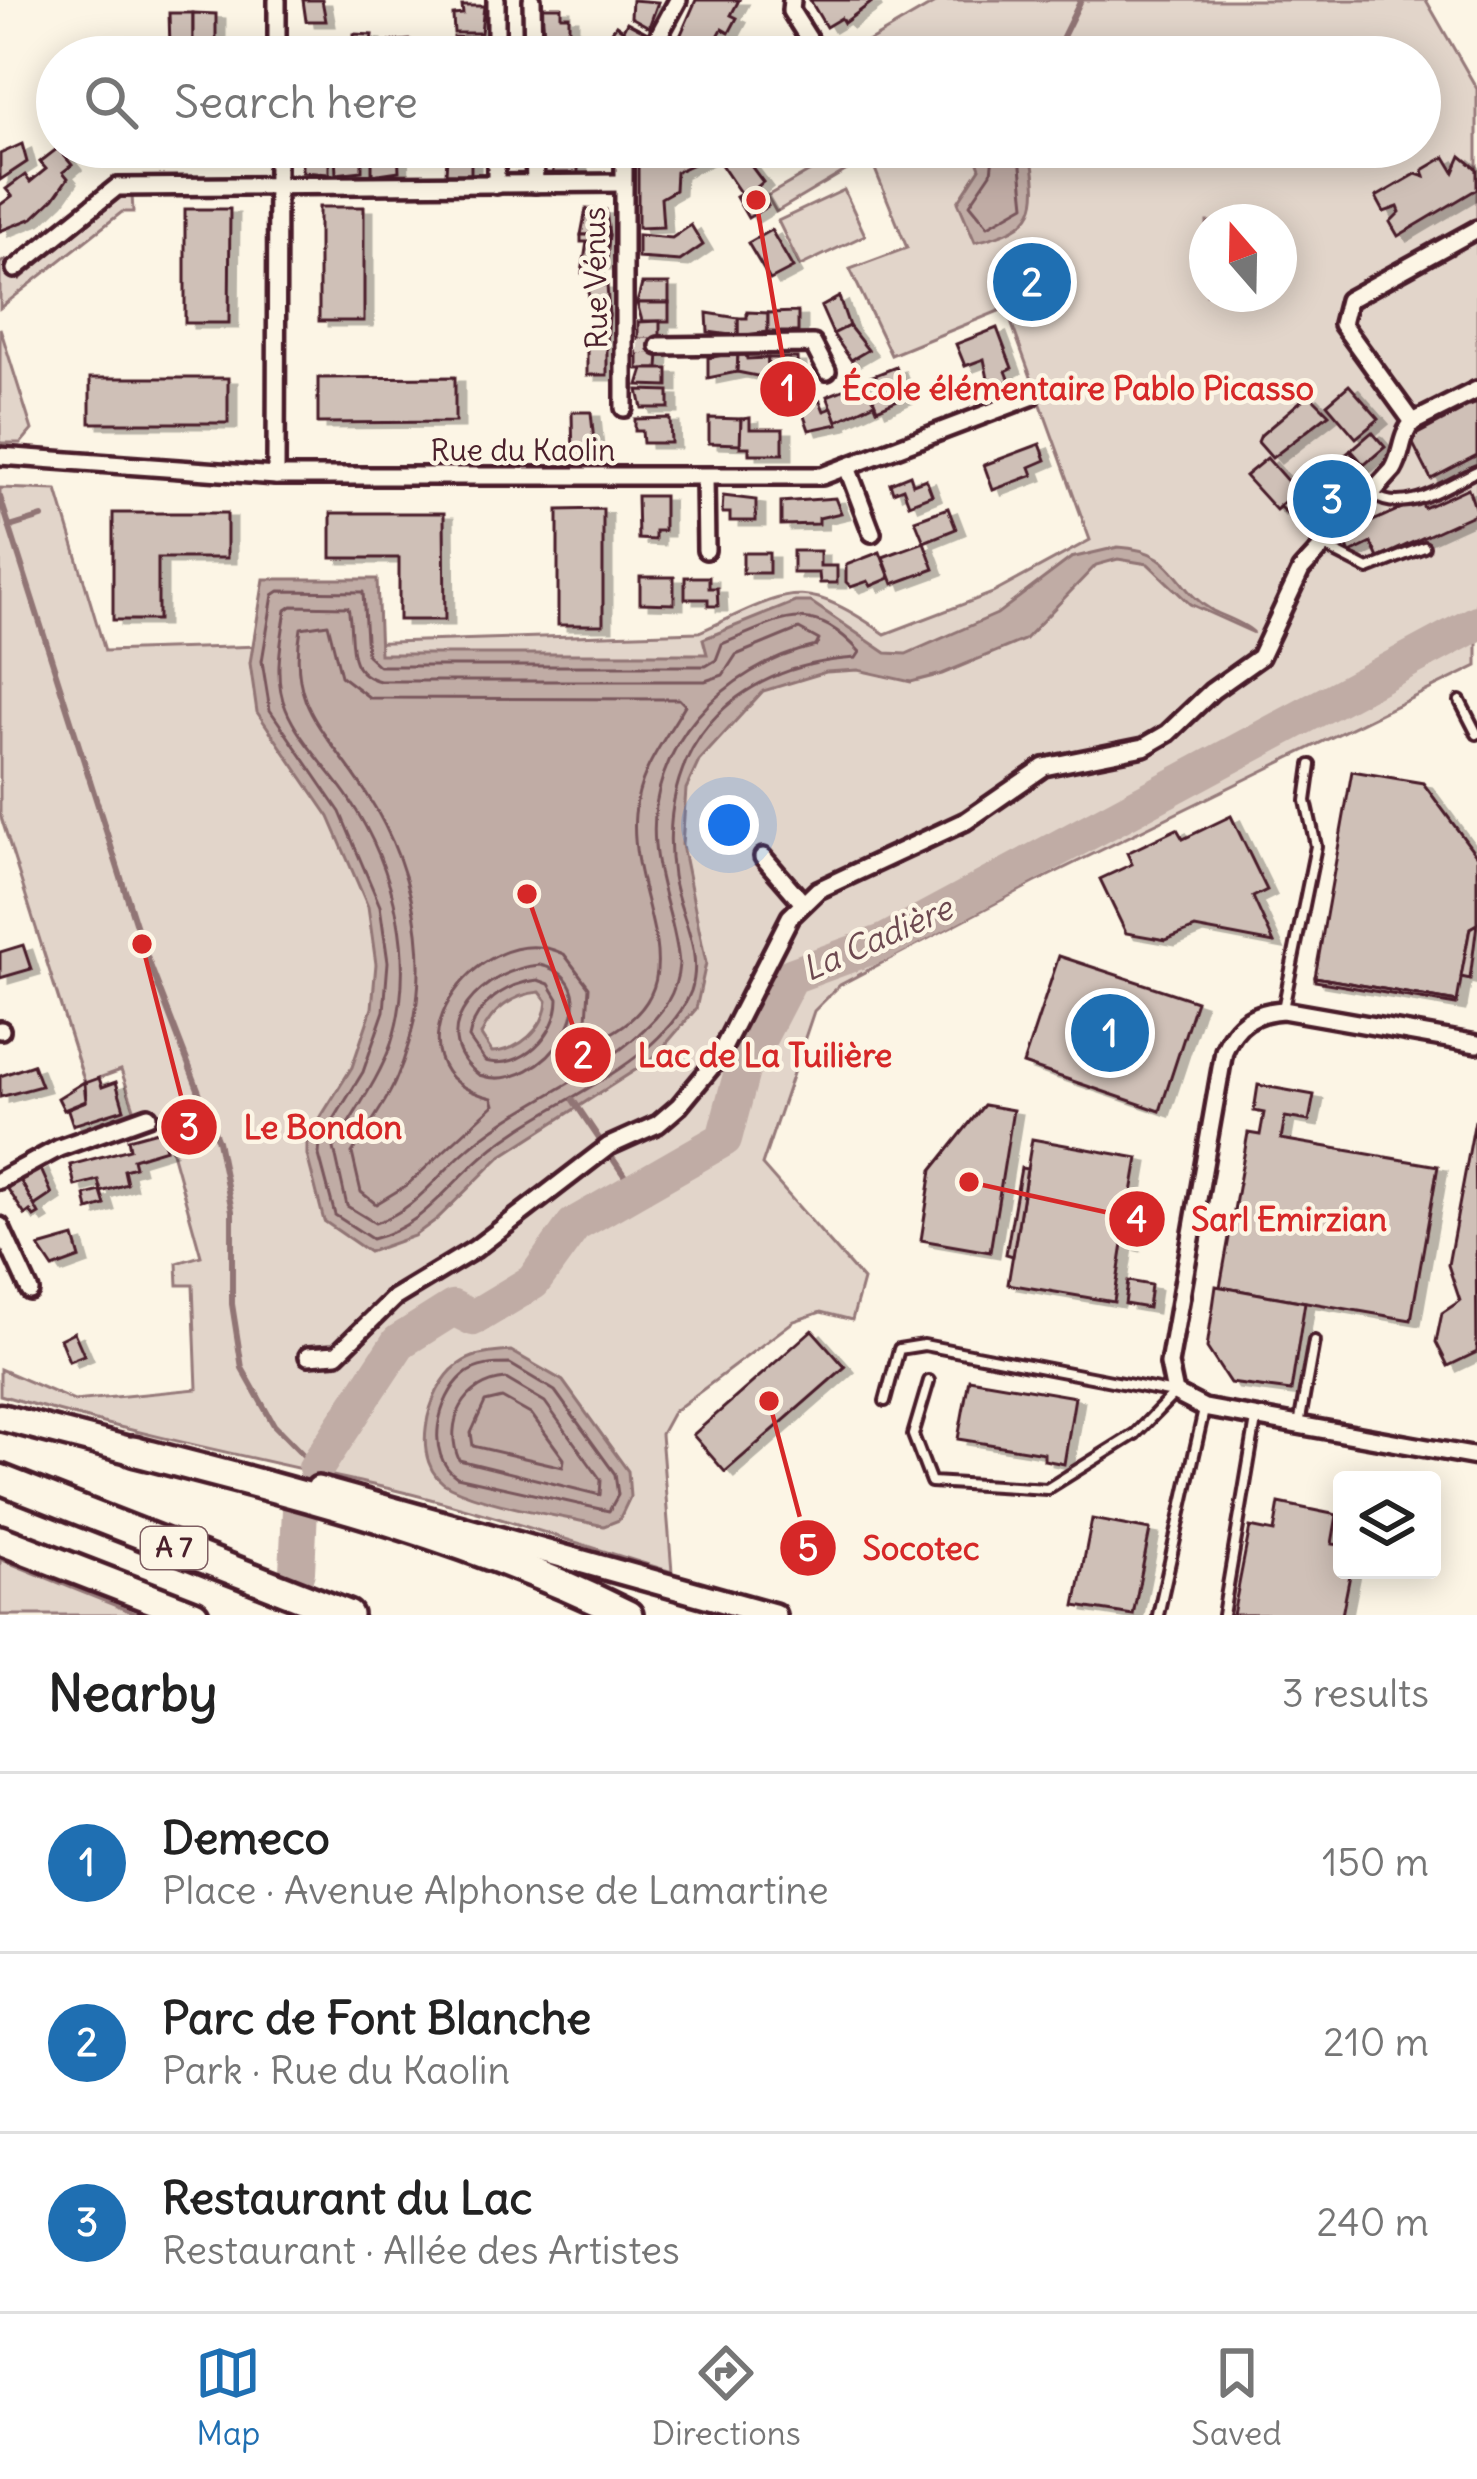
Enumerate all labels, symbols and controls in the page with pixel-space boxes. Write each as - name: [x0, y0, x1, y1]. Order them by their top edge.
- search box: [36, 36, 1441, 168]
- icon: search: [78, 69, 144, 135]
- text: Search here: [174, 74, 418, 130]
- north arrow: [1189, 204, 1297, 312]
- street label: Rue Vénus: [575, 207, 615, 349]
- pin: 2: [993, 237, 1071, 327]
- callout: École élémentaire Pablo Picasso: [758, 354, 1338, 423]
- text: 1: [781, 366, 795, 411]
- text: École élémentaire Pablo Picasso: [842, 367, 1314, 409]
- street label: Rue du Kaolin: [431, 431, 615, 469]
- pin: 3: [1293, 454, 1371, 544]
- your location: [699, 795, 759, 855]
- water label: La Cadière: [796, 885, 960, 990]
- pin: 1: [1071, 988, 1149, 1078]
- callout: Lac de La Tuilière: [553, 1021, 916, 1090]
- text: 2: [573, 1033, 593, 1078]
- text: Lac de La Tuilière: [638, 1034, 892, 1076]
- callout: Le Bondon: [159, 1093, 426, 1162]
- text: 3: [179, 1105, 199, 1150]
- text: Le Bondon: [244, 1106, 402, 1148]
- callout: Sarl Emirzian: [1107, 1185, 1411, 1254]
- text: 4: [1127, 1197, 1147, 1242]
- text: Sarl Emirzian: [1191, 1198, 1387, 1240]
- map controls: [1333, 1471, 1441, 1579]
- button: layers: [1333, 1471, 1441, 1579]
- callout: Socotec: [778, 1514, 1003, 1583]
- text: 5: [798, 1526, 818, 1571]
- road number: A 7: [141, 1527, 207, 1569]
- text: Socotec: [862, 1527, 980, 1569]
- text: Nearby: [48, 1661, 217, 1725]
- text: 3 results: [1282, 1669, 1429, 1718]
- text: Demeco: [162, 1810, 330, 1866]
- text: 1: [79, 1838, 95, 1887]
- text: 150 m: [1322, 1838, 1429, 1887]
- text: Place · Avenue Alphonse de Lamartine: [162, 1866, 829, 1915]
- text: Parc de Font Blanche: [162, 1990, 591, 2046]
- text: 2: [76, 2018, 98, 2067]
- text: 210 m: [1323, 2018, 1429, 2067]
- text: Park · Rue du Kaolin: [162, 2046, 510, 2095]
- text: Restaurant du Lac: [162, 2170, 532, 2226]
- text: 3: [76, 2198, 98, 2247]
- text: 240 m: [1317, 2198, 1429, 2247]
- text: Restaurant · Allée des Artistes: [162, 2226, 680, 2275]
- tab: Map: [195, 2340, 261, 2454]
- tab: Directions: [652, 2340, 801, 2454]
- tab: Saved: [1191, 2340, 1282, 2454]

